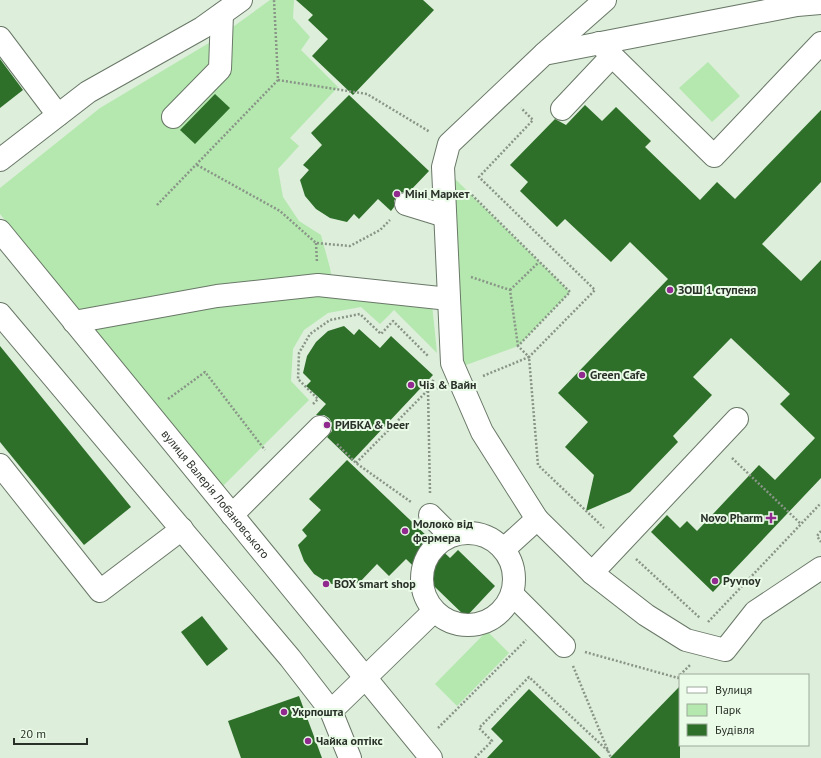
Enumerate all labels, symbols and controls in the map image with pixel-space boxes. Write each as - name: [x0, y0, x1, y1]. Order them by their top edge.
- place label: Міні Маркет: [405, 186, 469, 201]
- marker: Міні Маркет: [392, 189, 402, 199]
- place label: ЗОШ 1 ступеня: [678, 282, 756, 297]
- marker: ЗОШ 1 ступеня: [665, 285, 675, 295]
- place label: Green Cafe: [590, 367, 646, 382]
- marker: Green Cafe: [577, 370, 587, 380]
- place label: Чіз & Вайн: [419, 377, 477, 392]
- marker: Чіз & Вайн: [406, 380, 416, 390]
- place label: РИБКА & beer: [335, 417, 410, 432]
- marker: РИБКА & beer: [322, 420, 332, 430]
- street label: вулиця Валерія Лобановського: [158, 426, 273, 561]
- place label: Novo Pharm: [700, 510, 763, 525]
- marker: Novo Pharm: [766, 513, 776, 523]
- place label: Молоко від фермера: [413, 516, 473, 545]
- marker: Молоко від фермера: [400, 526, 410, 536]
- place label: Pyvnoy: [723, 573, 761, 588]
- place label: BOX smart shop: [334, 576, 416, 591]
- marker: Pyvnoy: [710, 576, 720, 586]
- marker: BOX smart shop: [321, 579, 331, 589]
- legend: [679, 674, 809, 746]
- text: Вулиця: [715, 682, 752, 697]
- text: Парк: [715, 702, 741, 717]
- place label: Укрпошта: [291, 704, 344, 719]
- marker: Укрпошта: [279, 707, 289, 717]
- scale bar: [14, 720, 87, 746]
- text: Будівля: [715, 722, 754, 737]
- text: 20 m: [20, 726, 46, 741]
- place label: Чайка оптікс: [316, 733, 383, 748]
- marker: Чайка оптікс: [303, 736, 313, 746]

